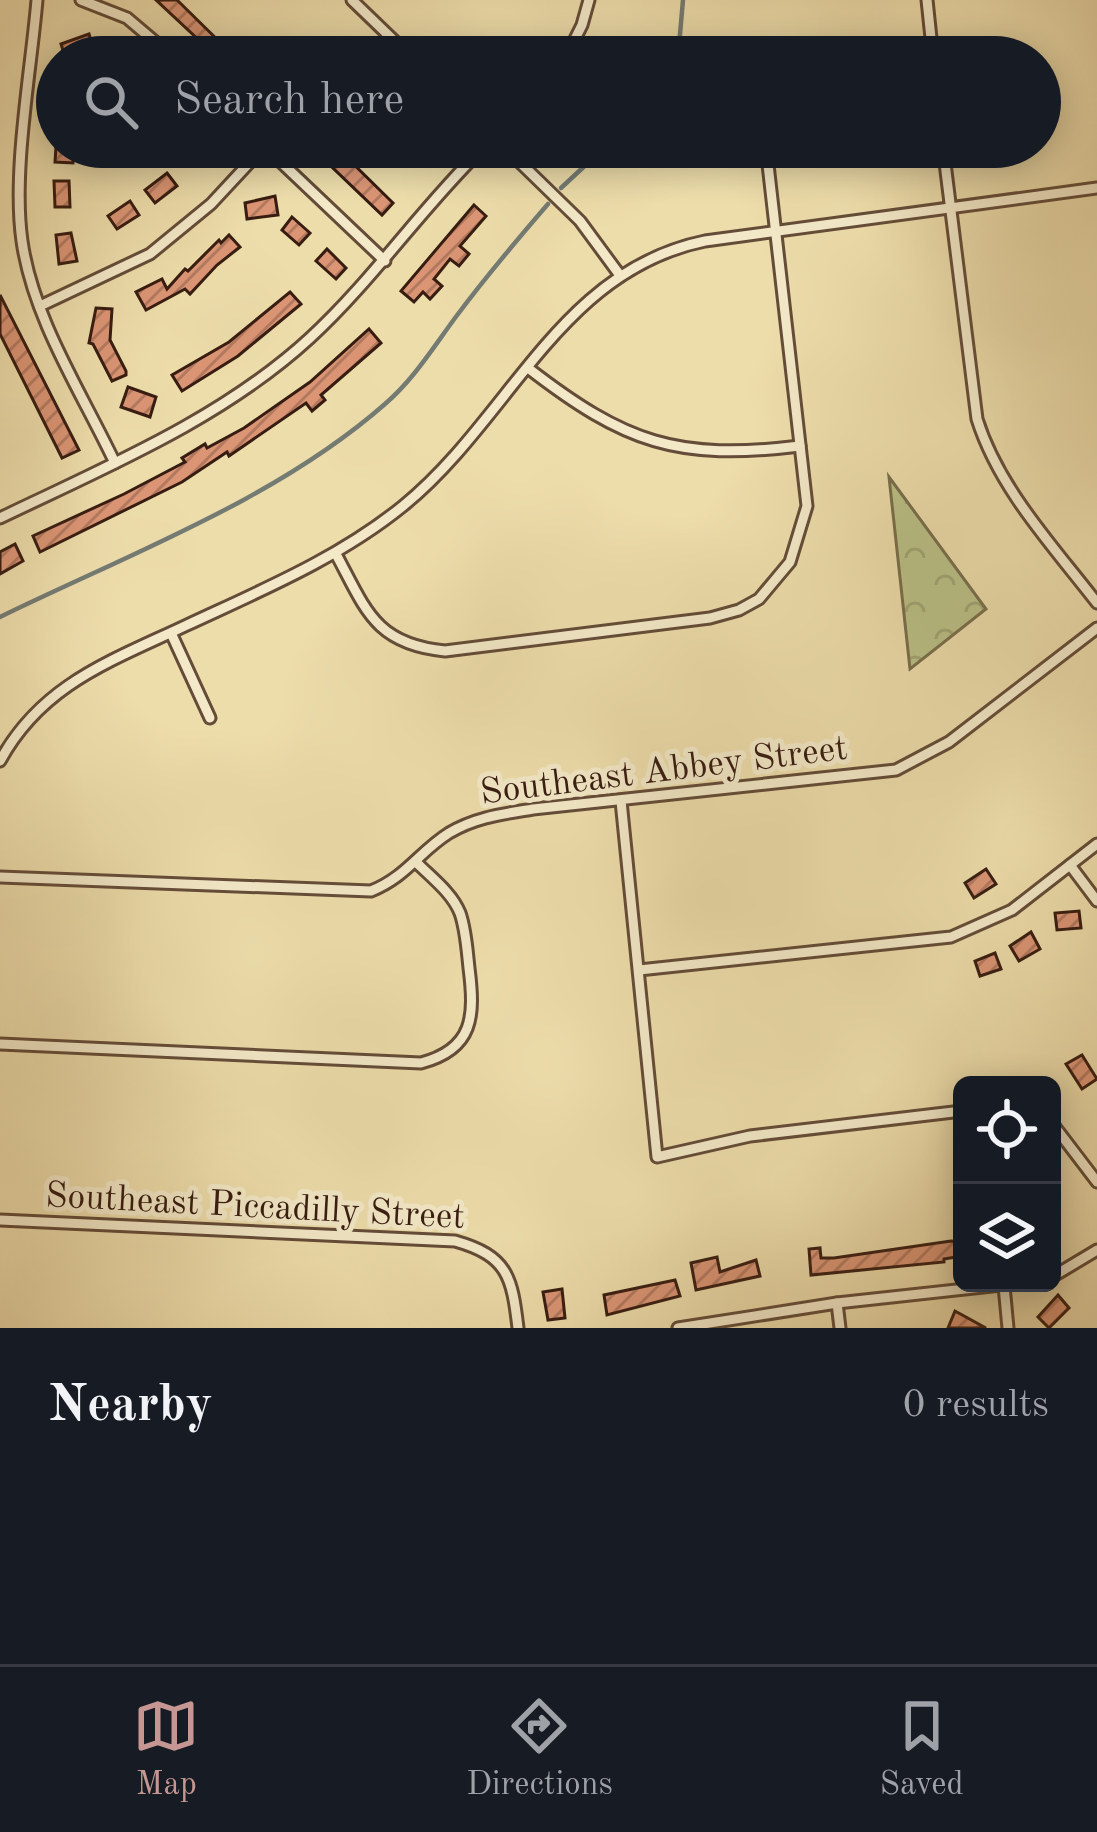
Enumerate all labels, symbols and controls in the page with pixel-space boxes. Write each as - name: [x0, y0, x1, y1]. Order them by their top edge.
- search box: [36, 36, 1061, 168]
- icon: search: [78, 69, 144, 135]
- text: Search here: [174, 79, 404, 124]
- street label: Southeast Abbey Street: [478, 732, 850, 812]
- map controls: [953, 1076, 1061, 1292]
- button: locate: [953, 1076, 1061, 1184]
- street label: Southeast Piccadilly Street: [44, 1179, 466, 1237]
- button: layers: [953, 1184, 1061, 1292]
- text: Nearby: [48, 1381, 213, 1432]
- text: 0 results: [903, 1386, 1049, 1425]
- tab: Map: [133, 1693, 199, 1806]
- tab: Directions: [466, 1693, 613, 1806]
- tab: Saved: [880, 1693, 964, 1806]

